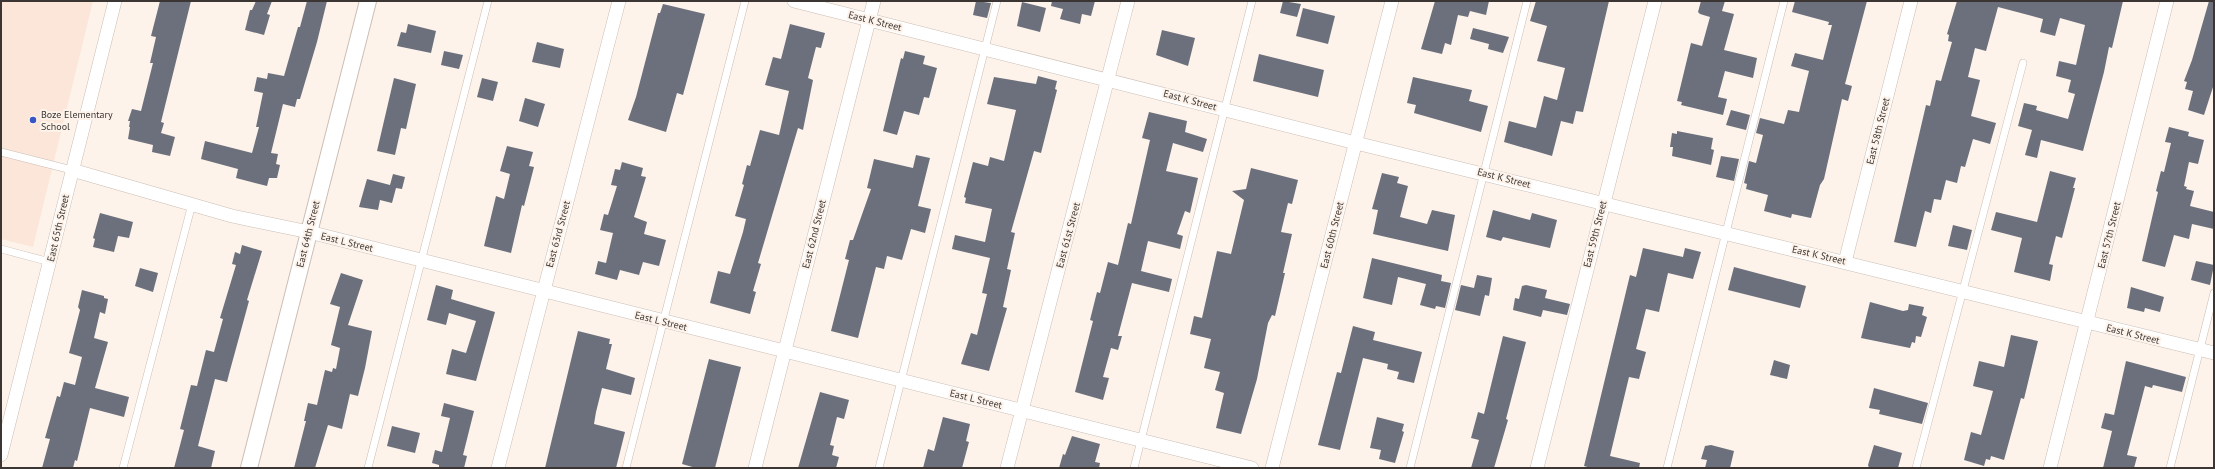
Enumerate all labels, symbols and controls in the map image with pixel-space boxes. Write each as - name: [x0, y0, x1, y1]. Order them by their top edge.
- street label: East K Street: [847, 8, 904, 34]
- street label: East K Street: [1162, 87, 1219, 114]
- street label: East 58th Street: [1863, 96, 1893, 166]
- place label: Boze Elementary School: [41, 108, 113, 133]
- marker: Boze Elementary School: [28, 115, 38, 125]
- street label: East K Street: [1476, 165, 1533, 191]
- street label: East 65th Street: [44, 193, 72, 263]
- street label: East 62nd Street: [799, 198, 829, 270]
- street label: East 64th Street: [293, 199, 323, 269]
- street label: East 63rd Street: [543, 199, 573, 269]
- street label: East 59th Street: [1580, 199, 1610, 269]
- street label: East 61st Street: [1053, 200, 1083, 269]
- street label: East 60th Street: [1317, 200, 1347, 270]
- street label: East 57th Street: [2094, 200, 2124, 270]
- street label: East L Street: [319, 229, 375, 255]
- street label: East K Street: [1791, 243, 1848, 268]
- street label: East L Street: [633, 308, 689, 334]
- street label: East K Street: [2105, 321, 2162, 347]
- street label: East L Street: [948, 386, 1004, 412]

